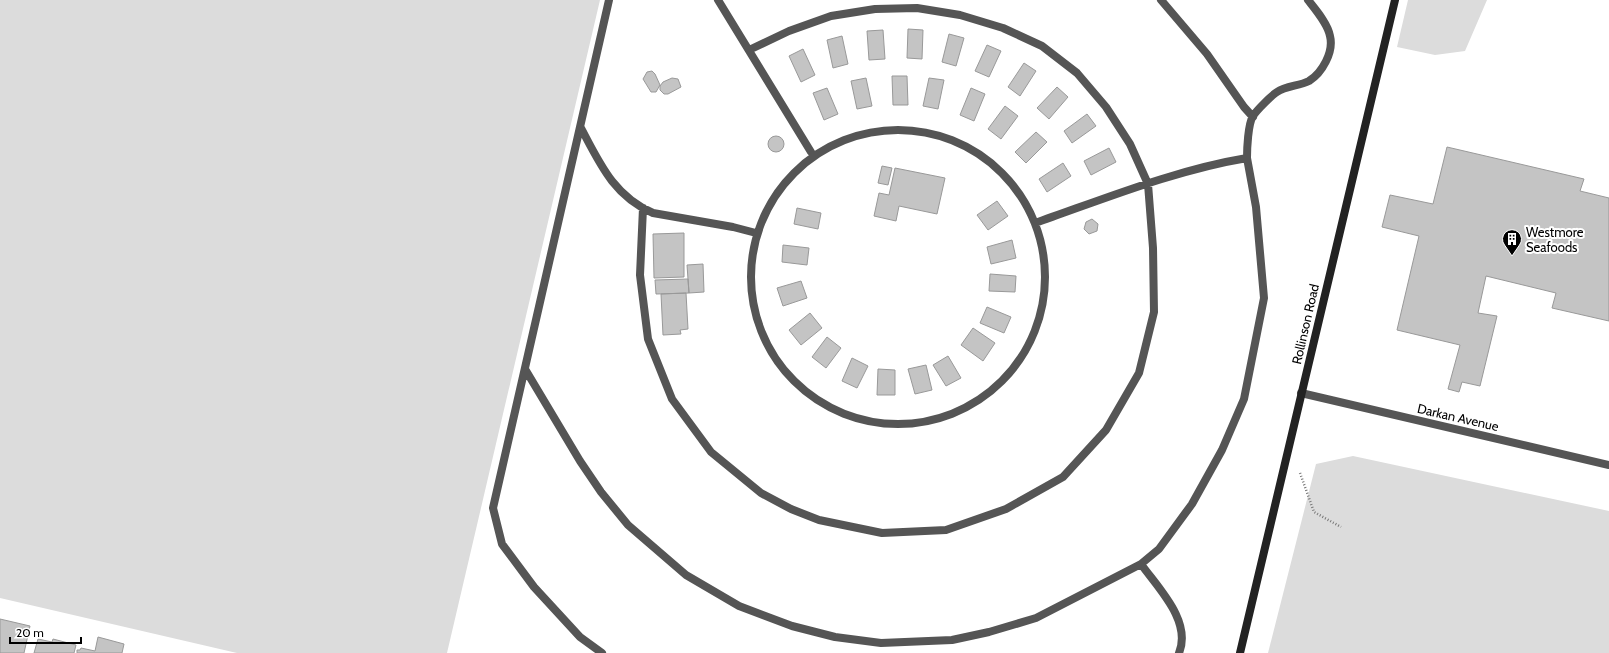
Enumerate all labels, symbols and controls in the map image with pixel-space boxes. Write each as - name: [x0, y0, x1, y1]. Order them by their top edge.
- place label: Westmore Seafoods: [1526, 224, 1584, 255]
- building icon: Westmore Seafoods: [1501, 228, 1523, 256]
- street label: Rollinson Road: [1288, 282, 1322, 366]
- street label: Darkan Avenue: [1416, 400, 1501, 434]
- scale bar: [10, 619, 81, 645]
- text: 20 m: [16, 625, 44, 640]

